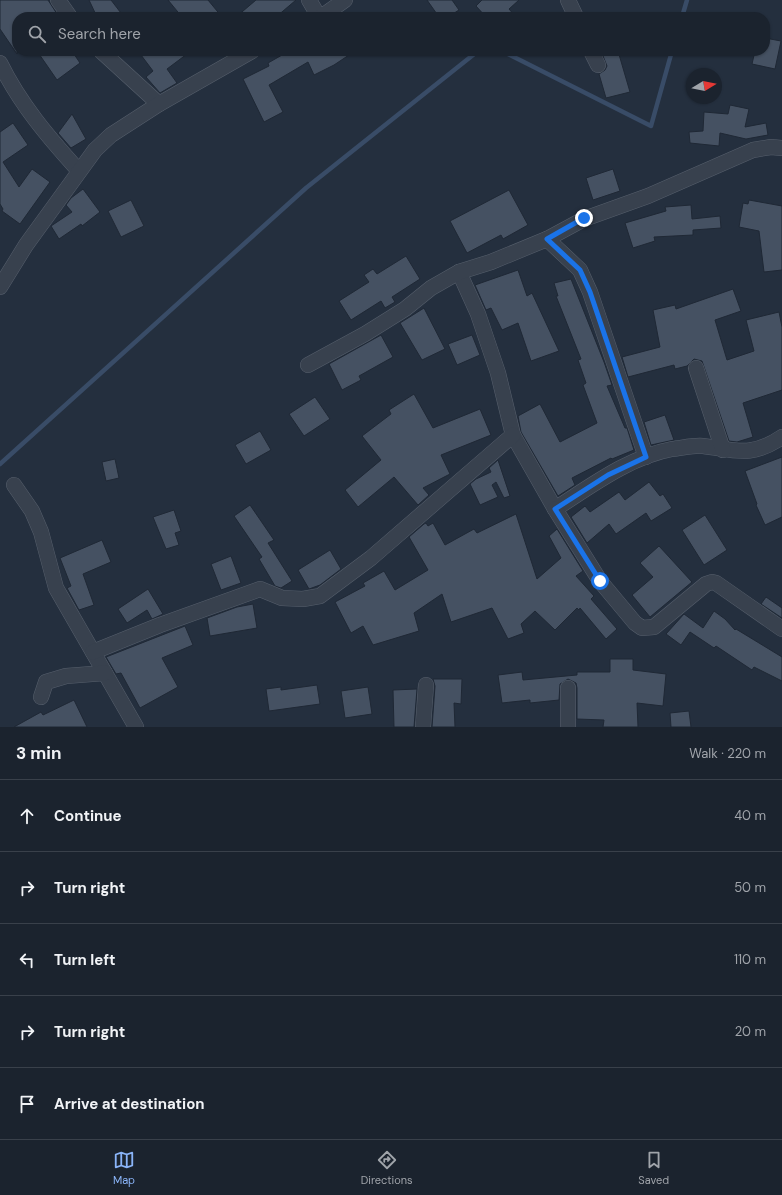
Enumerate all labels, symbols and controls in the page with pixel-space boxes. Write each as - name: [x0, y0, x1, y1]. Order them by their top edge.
- search box: [12, 12, 770, 56]
- icon: search: [26, 23, 48, 45]
- text: Search here: [58, 24, 141, 44]
- north arrow: [686, 68, 722, 104]
- route end: [575, 209, 593, 227]
- route start: [591, 572, 609, 590]
- text: 3 min: [16, 742, 61, 764]
- text: Walk · 220 m: [689, 745, 766, 762]
- icon: ahead: [16, 805, 38, 827]
- text: Continue: [54, 806, 122, 826]
- text: 40 m: [734, 807, 766, 824]
- icon: right: [16, 877, 38, 899]
- text: Turn right: [54, 878, 125, 898]
- text: 50 m: [734, 879, 766, 896]
- icon: left: [16, 949, 38, 971]
- text: Turn left: [54, 950, 115, 970]
- text: 110 m: [734, 951, 766, 968]
- icon: right: [16, 1021, 38, 1043]
- text: Turn right: [54, 1022, 125, 1042]
- text: 20 m: [735, 1023, 766, 1040]
- icon: arrive: [16, 1093, 38, 1115]
- text: Arrive at destination: [54, 1094, 205, 1114]
- tab: Map: [113, 1149, 135, 1187]
- tab: Directions: [361, 1149, 413, 1187]
- tab: Saved: [638, 1149, 669, 1187]

